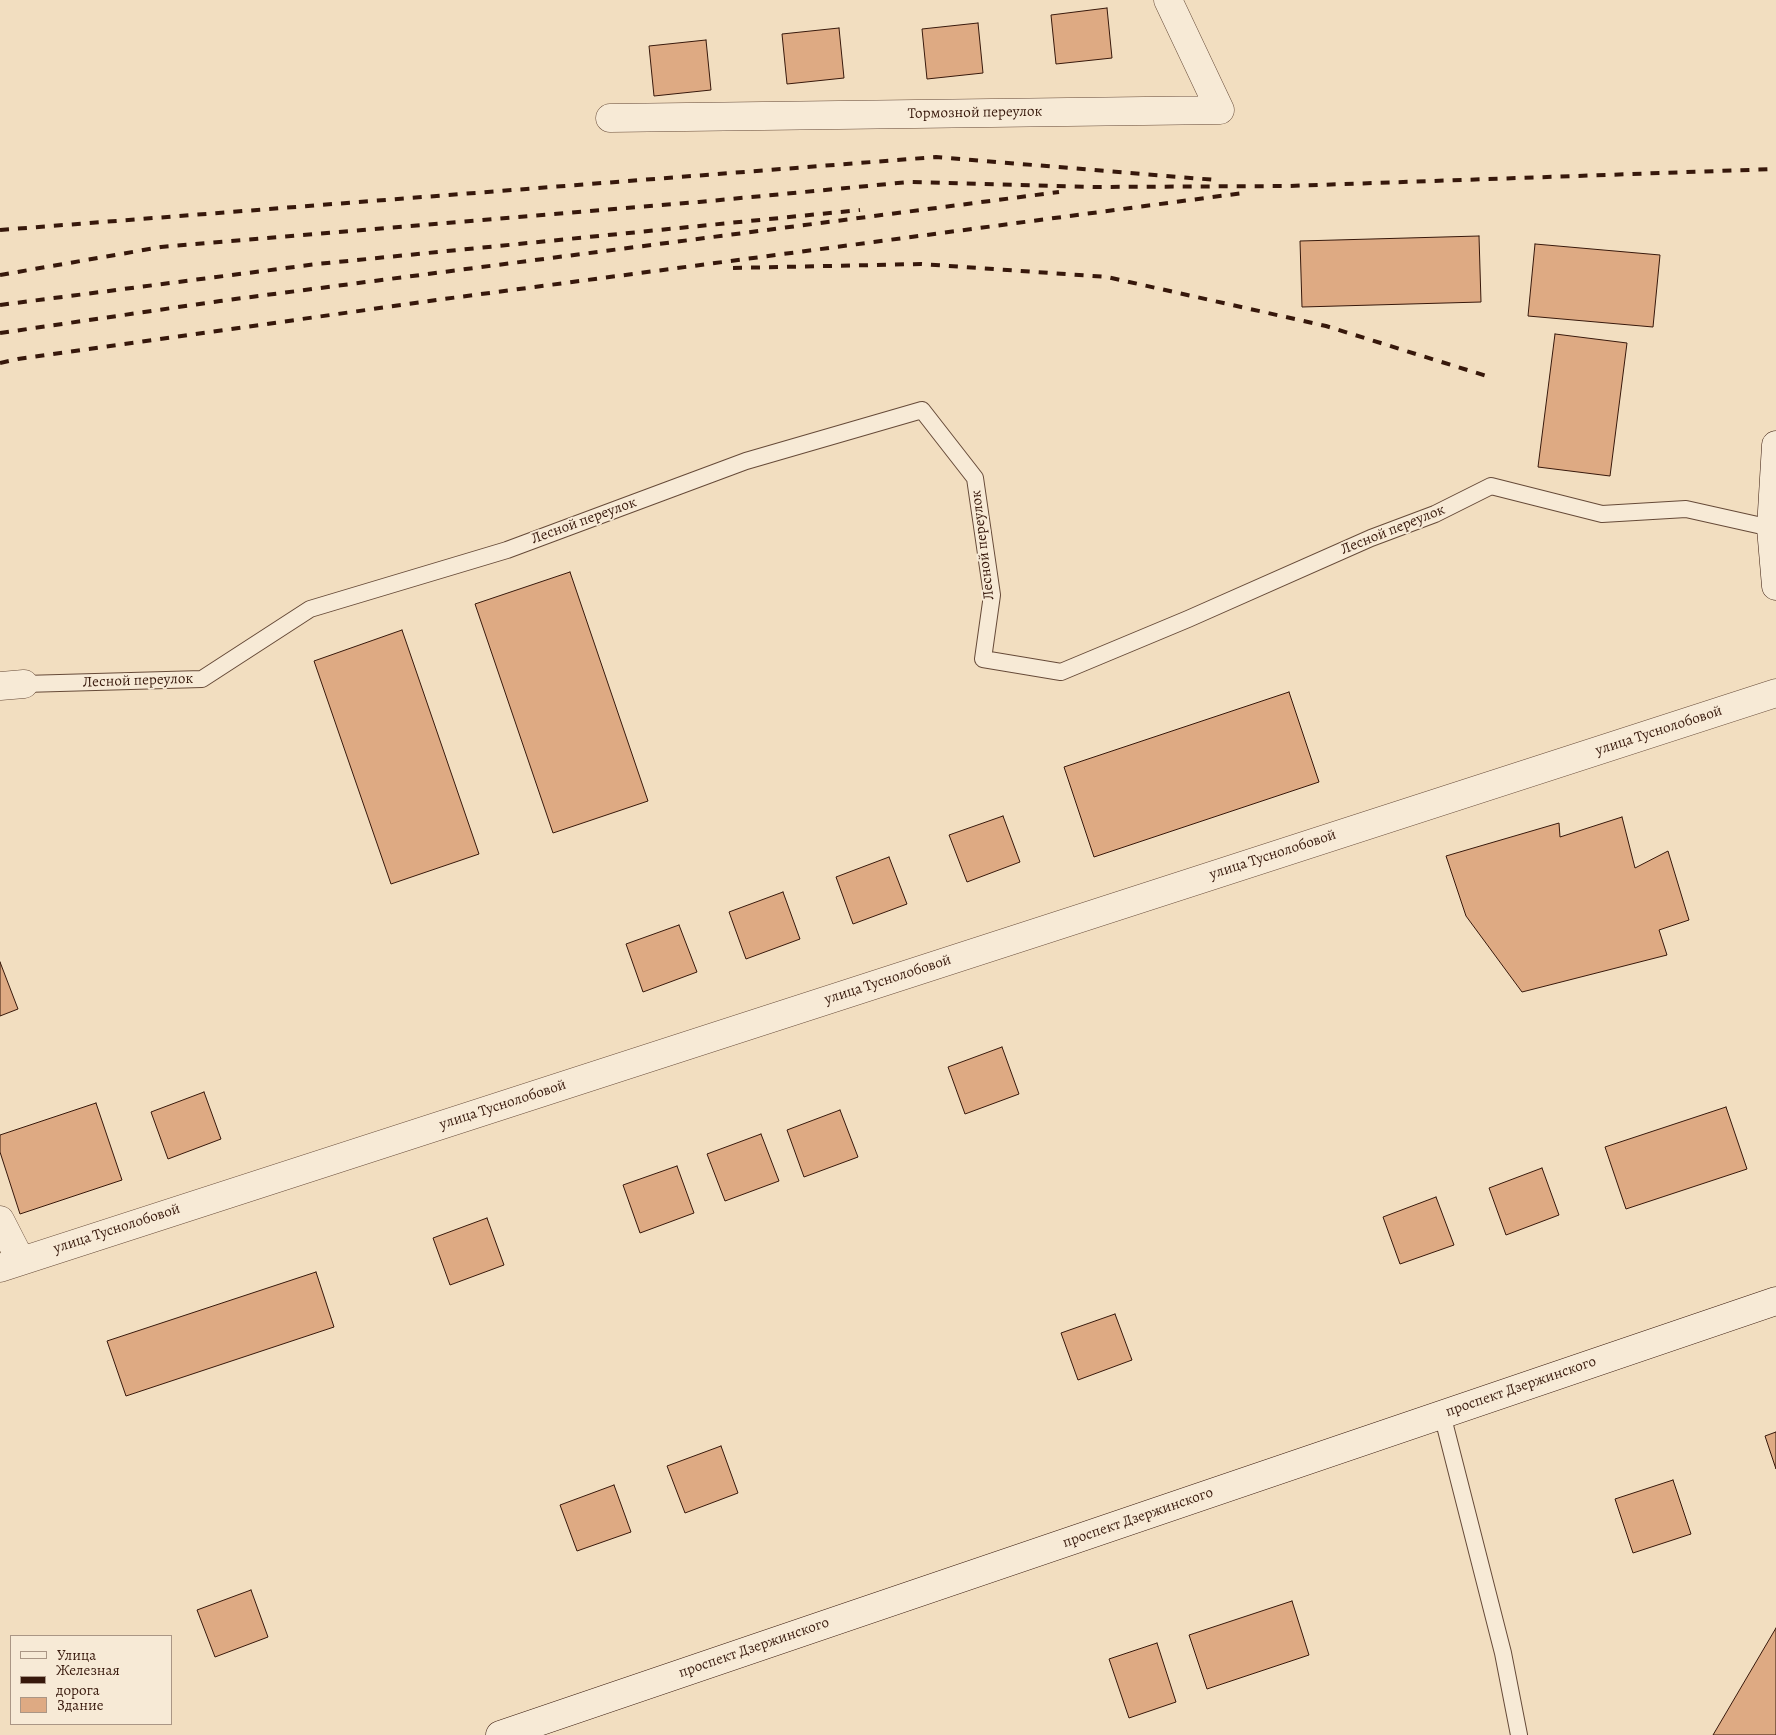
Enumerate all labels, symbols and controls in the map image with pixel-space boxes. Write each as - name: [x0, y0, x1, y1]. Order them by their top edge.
- street label: Тормозной переулок: [908, 103, 1042, 123]
- street label: Лесной переулок: [967, 489, 999, 601]
- street label: Лесной переулок: [529, 494, 639, 548]
- street label: Лесной переулок: [1338, 501, 1448, 559]
- street label: Лесной переулок: [82, 670, 194, 692]
- street label: улица Туснолобовой: [1593, 702, 1725, 760]
- street label: улица Туснолобовой: [1207, 826, 1339, 884]
- street label: улица Туснолобовой: [822, 951, 954, 1009]
- street label: улица Туснолобовой: [437, 1076, 569, 1134]
- street label: улица Туснолобовой: [51, 1200, 183, 1258]
- street label: проспект Дзержинского: [1443, 1353, 1599, 1421]
- street label: проспект Дзержинского: [1060, 1484, 1216, 1552]
- street label: проспект Дзержинского: [676, 1614, 832, 1682]
- legend: [10, 1635, 172, 1725]
- text: Улица: [57, 1645, 96, 1665]
- text: Железная дорога: [56, 1660, 120, 1700]
- text: Здание: [57, 1695, 104, 1715]

